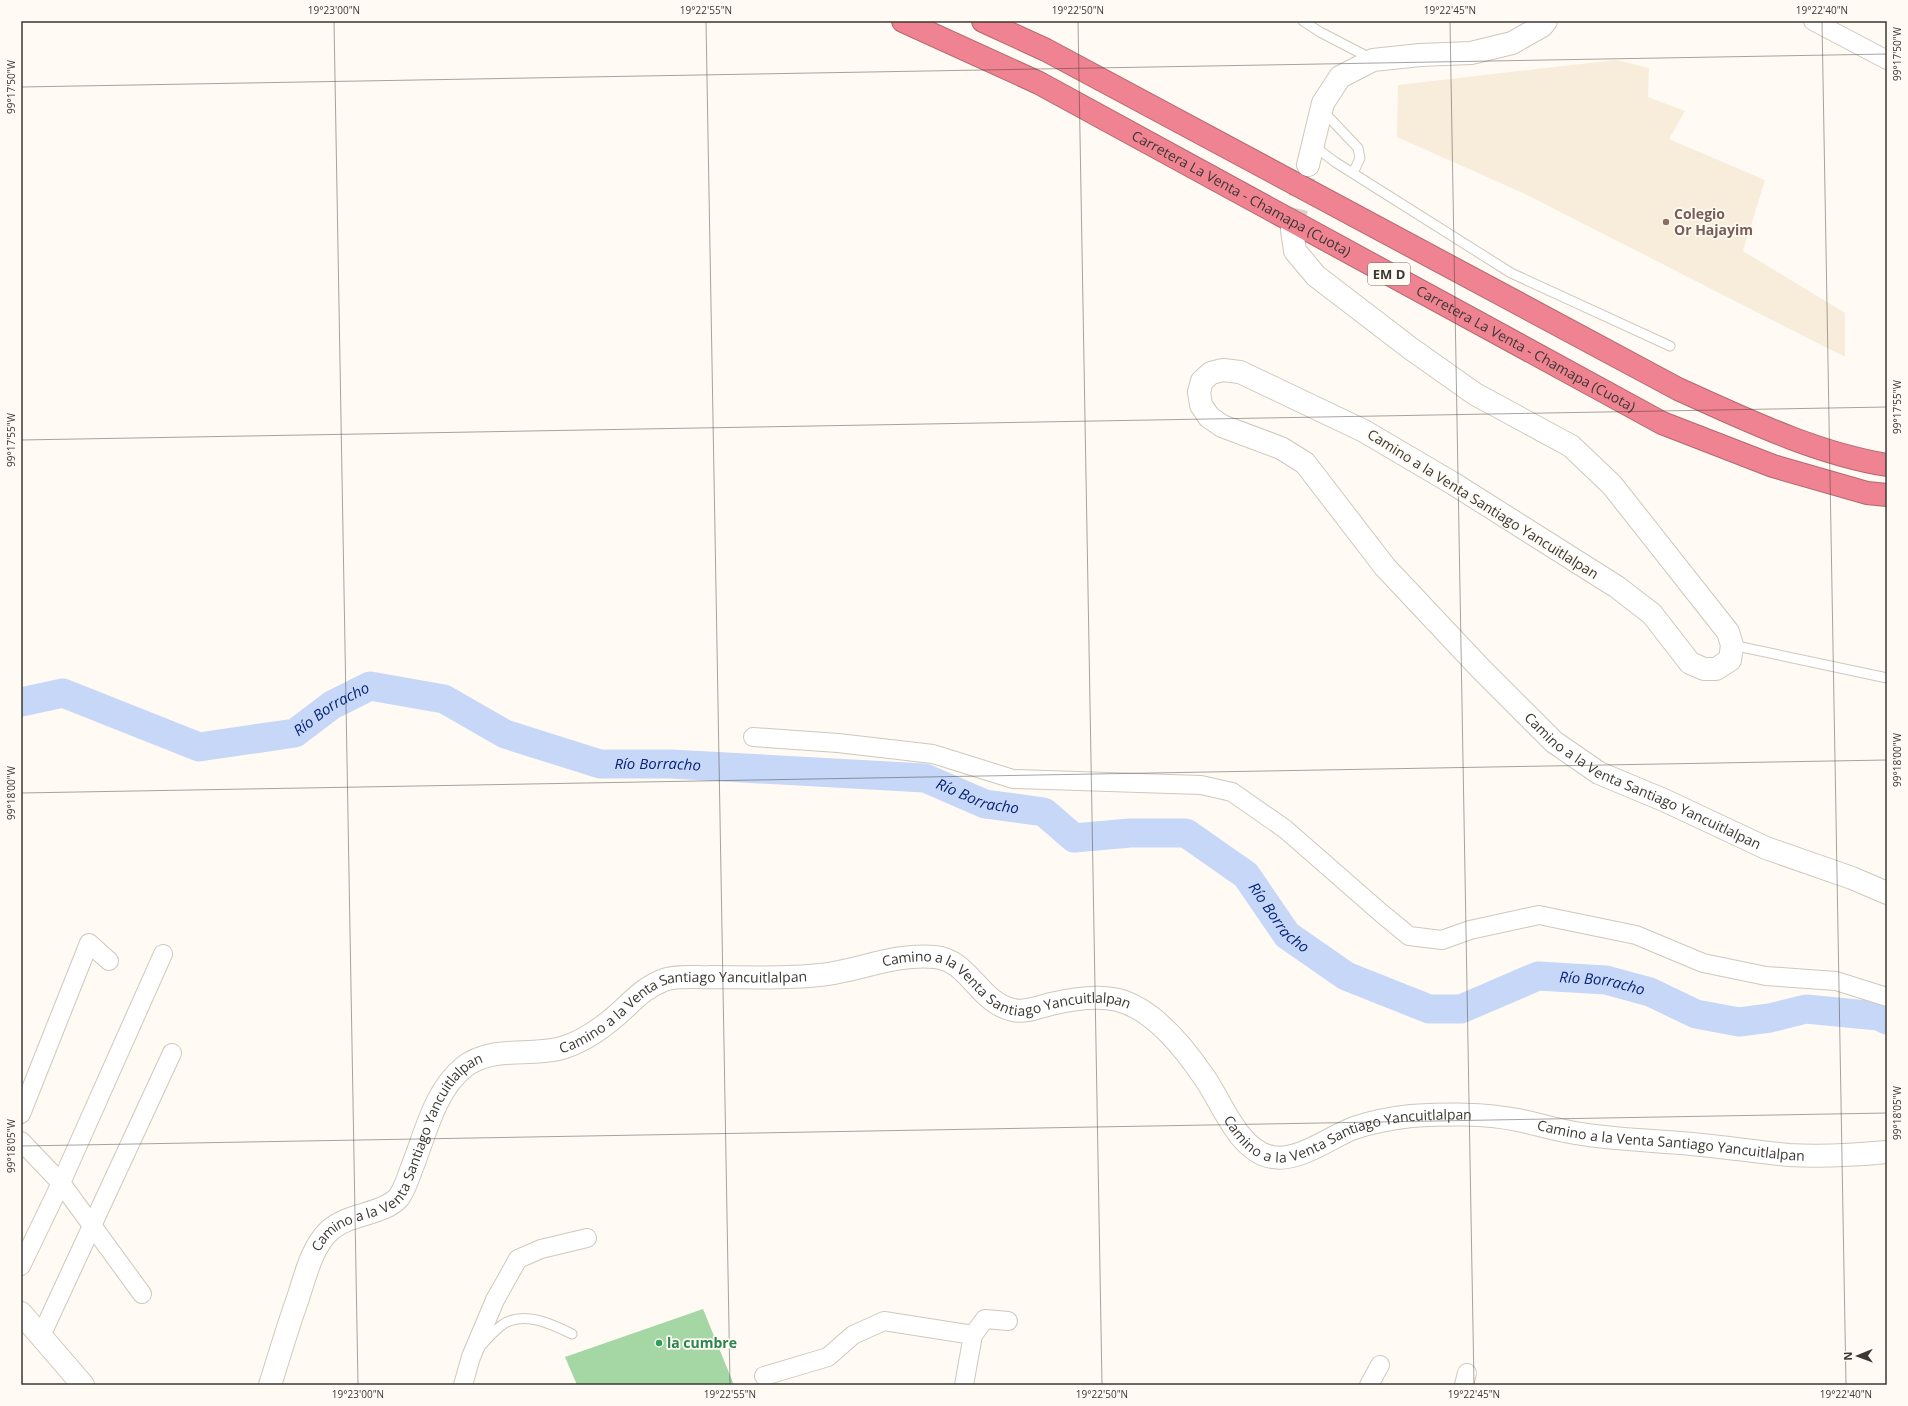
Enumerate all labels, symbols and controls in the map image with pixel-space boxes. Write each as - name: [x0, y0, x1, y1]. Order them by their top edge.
- text: 19°23'00"N: [308, 3, 360, 17]
- text: 19°22'55"N: [680, 3, 732, 17]
- text: 19°22'50"N: [1052, 3, 1104, 17]
- text: 19°22'45"N: [1424, 3, 1476, 17]
- text: 19°22'40"N: [1796, 3, 1848, 17]
- text: 99°17'50"W: [1890, 26, 1904, 81]
- text: 99°17'50"W: [4, 59, 18, 114]
- street label: Carretera La Venta - Chamapa (Cuota): [1129, 126, 1355, 260]
- place label: Colegio Or Hajayim: [1674, 204, 1753, 239]
- marker: Colegio Or Hajayim: [1661, 217, 1671, 227]
- road number: EM D: [1368, 263, 1410, 285]
- street label: Carretera La Venta - Chamapa (Cuota): [1413, 281, 1639, 416]
- text: 99°17'55"W: [1890, 379, 1904, 434]
- text: 99°17'55"W: [4, 412, 18, 467]
- street label: Camino a la Venta Santiago Yancuitlalpan: [1364, 424, 1602, 583]
- water label: Río Borracho: [289, 677, 372, 740]
- street label: Camino a la Venta Santiago Yancuitlalpan: [1521, 708, 1764, 853]
- text: 99°18'00"W: [1890, 732, 1904, 787]
- water label: Río Borracho: [614, 753, 702, 775]
- text: 99°18'00"W: [4, 765, 18, 820]
- water label: Río Borracho: [933, 773, 1020, 818]
- water label: Río Borracho: [1245, 878, 1314, 957]
- street label: Camino a la Venta Santiago Yancuitlalpan: [880, 946, 1134, 1020]
- street label: Camino a la Venta Santiago Yancuitlalpan: [557, 966, 808, 1057]
- water label: Río Borracho: [1559, 966, 1647, 999]
- street label: Camino a la Venta Santiago Yancuitlalpan: [306, 1048, 485, 1255]
- text: 99°18'05"W: [1890, 1085, 1904, 1140]
- street label: Camino a la Venta Santiago Yancuitlalpan: [1216, 1102, 1486, 1124]
- text: Camino a la Venta Santiago Yancuitlalpan: [1220, 1105, 1472, 1167]
- street label: Camino a la Venta Santiago Yancuitlalpan: [1535, 1115, 1805, 1165]
- text: 99°18'05"W: [4, 1118, 18, 1173]
- place label: la cumbre: [667, 1333, 737, 1352]
- north arrow: [1838, 1336, 1878, 1376]
- marker: la cumbre: [654, 1338, 664, 1348]
- text: N: [1840, 1352, 1855, 1361]
- text: 19°23'00"N: [332, 1387, 384, 1401]
- text: 19°22'55"N: [704, 1387, 756, 1401]
- text: 19°22'50"N: [1076, 1387, 1128, 1401]
- text: 19°22'45"N: [1448, 1387, 1500, 1401]
- text: 19°22'40"N: [1820, 1387, 1872, 1401]

